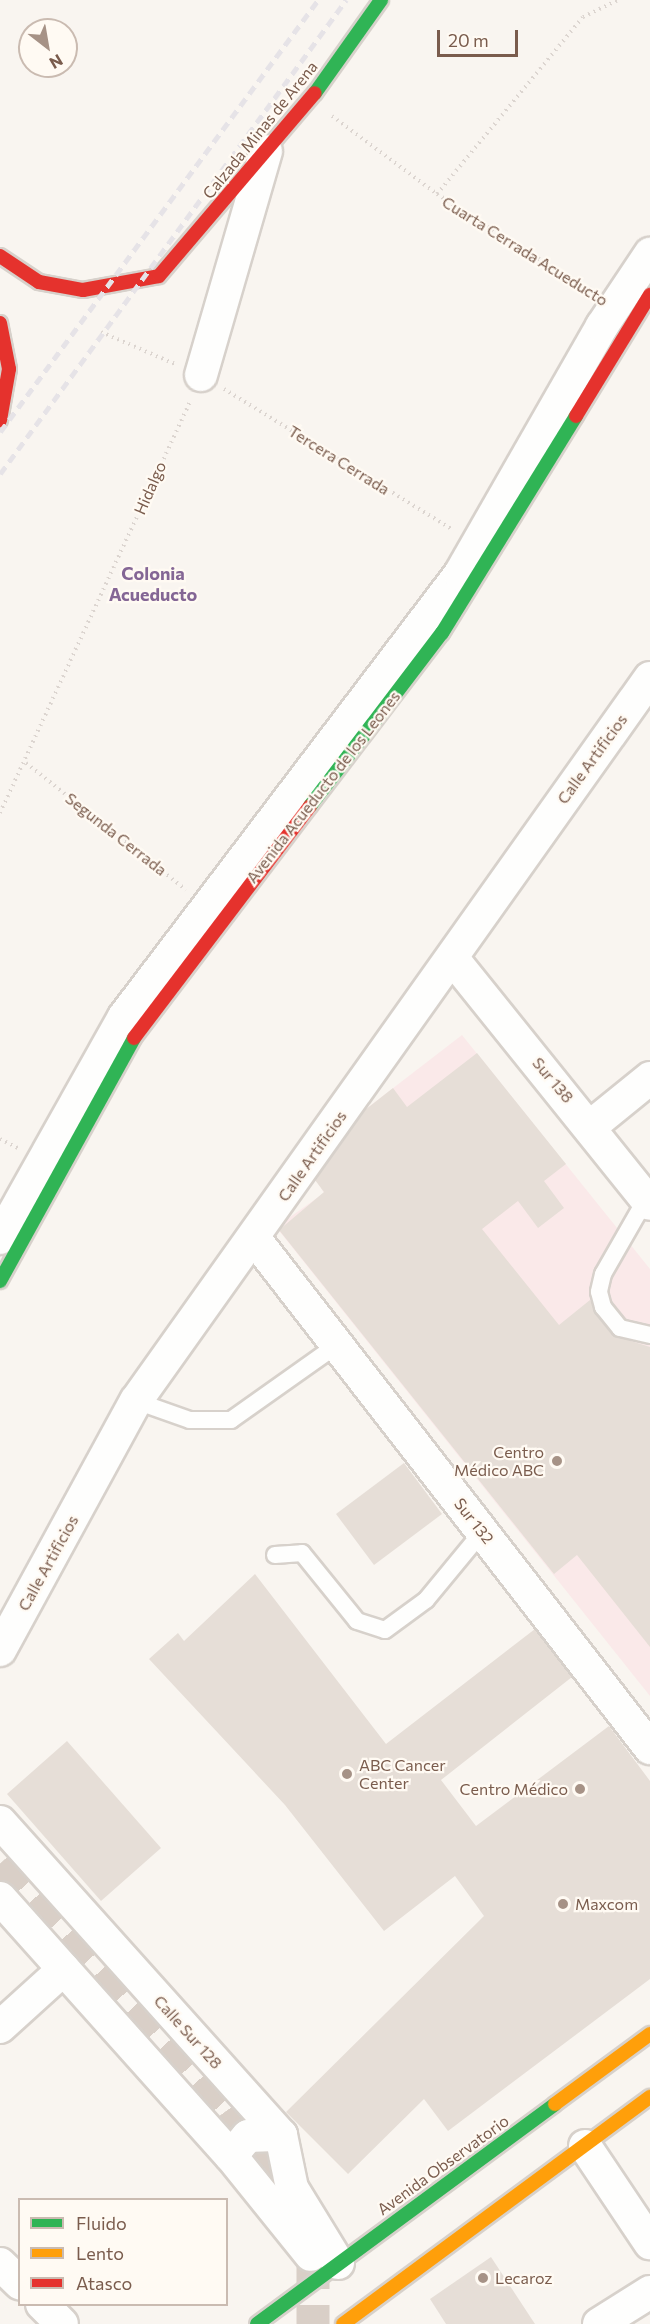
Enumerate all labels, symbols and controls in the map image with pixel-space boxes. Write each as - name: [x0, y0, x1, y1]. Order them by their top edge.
- north arrow: [18, 18, 78, 78]
- scale bar: [440, 18, 521, 56]
- text: 20 m: [448, 29, 489, 51]
- text: N: [46, 51, 67, 73]
- street label: Calzada Minas de Arena: [199, 57, 321, 203]
- street label: Cuarta Cerrada Acueducto: [439, 192, 611, 310]
- street label: Tercera Cerrada: [285, 421, 393, 499]
- street label: Hidalgo: [130, 459, 170, 517]
- district label: Colonia Acueducto: [109, 563, 197, 606]
- street label: Avenida Acueducto de los Leones: [242, 687, 404, 887]
- street label: Calle Artificios: [553, 710, 631, 808]
- street label: Segunda Cerrada: [62, 788, 170, 880]
- street label: Sur 138: [528, 1053, 578, 1107]
- street label: Calle Artificios: [274, 1107, 350, 1205]
- place label: Centro Médico ABC: [454, 1442, 544, 1480]
- marker: Centro Médico ABC: [548, 1452, 566, 1470]
- street label: Sur 132: [450, 1494, 498, 1548]
- street label: Calle Artificios: [14, 1512, 82, 1614]
- place label: ABC Cancer Center: [359, 1755, 446, 1793]
- marker: ABC Cancer Center: [340, 1767, 354, 1781]
- place label: Centro Médico: [460, 1779, 568, 1799]
- marker: Centro Médico: [573, 1782, 587, 1796]
- place label: Maxcom: [575, 1894, 638, 1914]
- marker: Maxcom: [556, 1897, 570, 1911]
- street label: Calle Sur 128: [150, 1991, 226, 2073]
- street label: Avenida Observatorio: [374, 2111, 512, 2219]
- legend: [18, 2198, 228, 2306]
- text: Fluido: [76, 2212, 127, 2234]
- text: Lento: [76, 2242, 124, 2264]
- place label: Lecaroz: [495, 2268, 552, 2288]
- marker: Lecaroz: [476, 2271, 490, 2285]
- text: Atasco: [76, 2272, 132, 2294]

